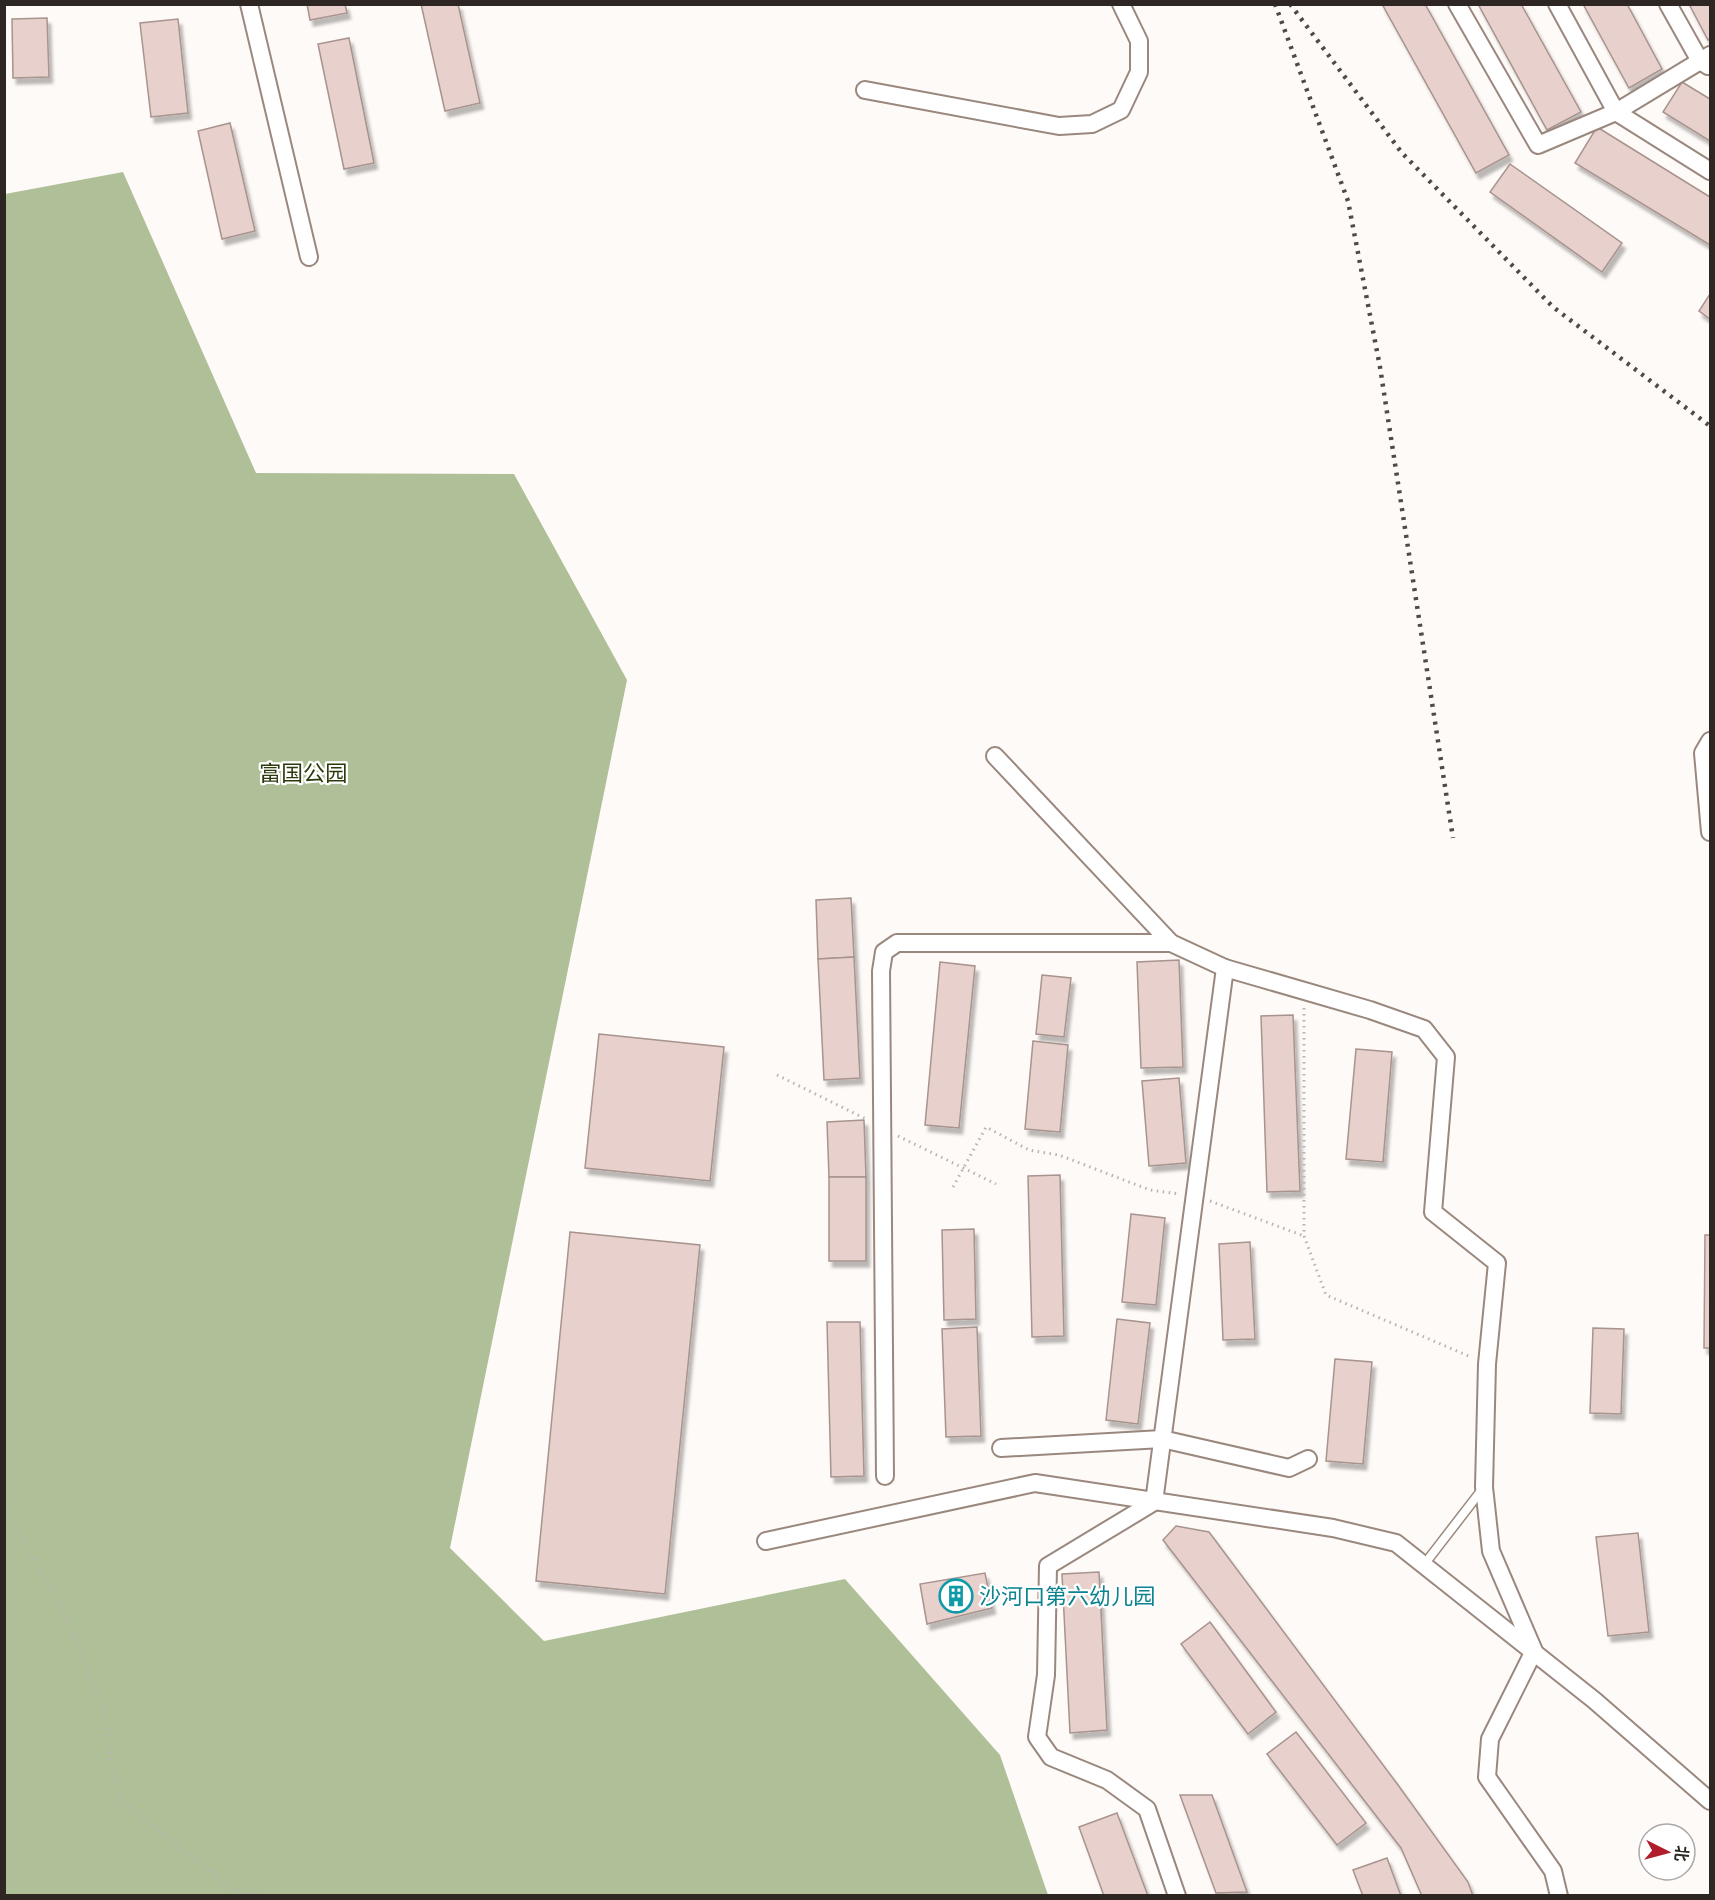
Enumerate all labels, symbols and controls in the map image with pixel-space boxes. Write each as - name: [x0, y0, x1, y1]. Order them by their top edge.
- park label: 富国公园: [259, 761, 347, 788]
- building icon: 沙河口第六幼儿园: [938, 1578, 974, 1614]
- place label: 沙河口第六幼儿园: [979, 1584, 1155, 1611]
- north arrow: [1637, 1822, 1697, 1882]
- text: 北: [1670, 1844, 1691, 1862]

